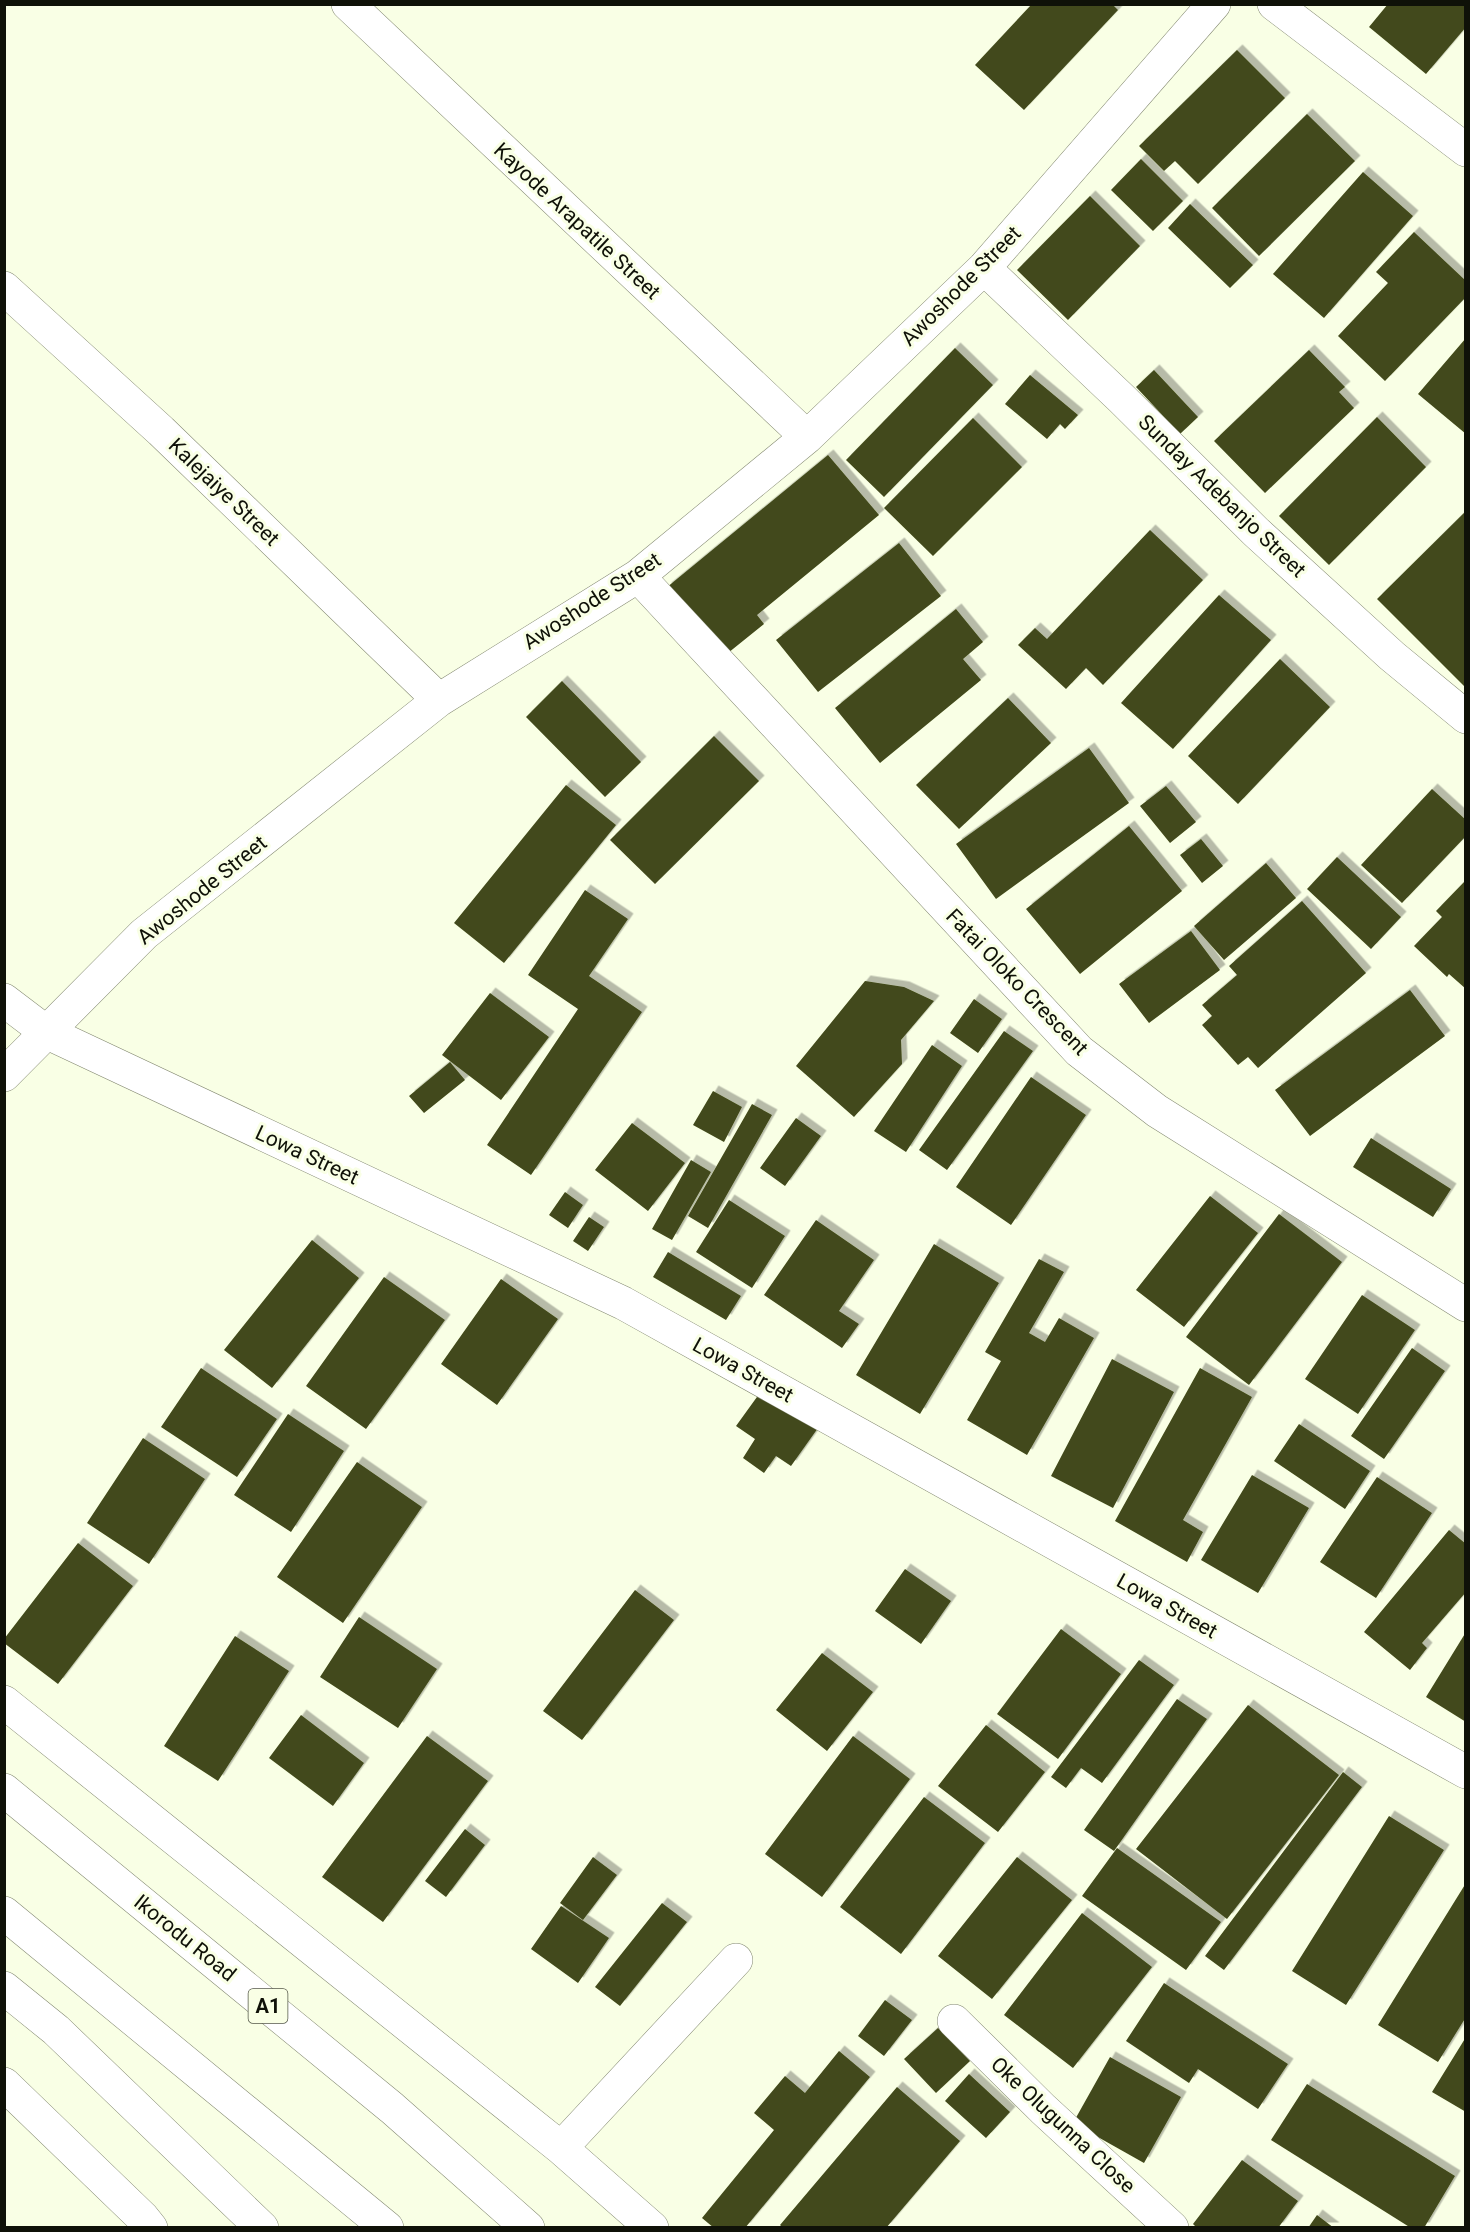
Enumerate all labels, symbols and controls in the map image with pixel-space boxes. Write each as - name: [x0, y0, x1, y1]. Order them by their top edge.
- street label: Kayode Arapatile Street: [489, 138, 665, 304]
- street label: Awoshode Street: [896, 221, 1026, 351]
- street label: Sunday Adebanjo Street: [1133, 410, 1311, 582]
- street label: Kalejaiye Street: [164, 433, 284, 551]
- street label: Awoshode Street: [519, 548, 665, 654]
- street label: Awoshode Street: [133, 831, 271, 949]
- street label: Fatai Oloko Crescent: [941, 904, 1093, 1060]
- street label: Lowa Street: [252, 1121, 363, 1189]
- street label: Lowa Street: [689, 1333, 798, 1407]
- street label: Lowa Street: [1113, 1569, 1222, 1643]
- street label: Ikorodu Road: [129, 1890, 241, 1986]
- road number: A1: [248, 1989, 288, 2023]
- street label: Oke Olugunna Close: [986, 2052, 1140, 2198]

